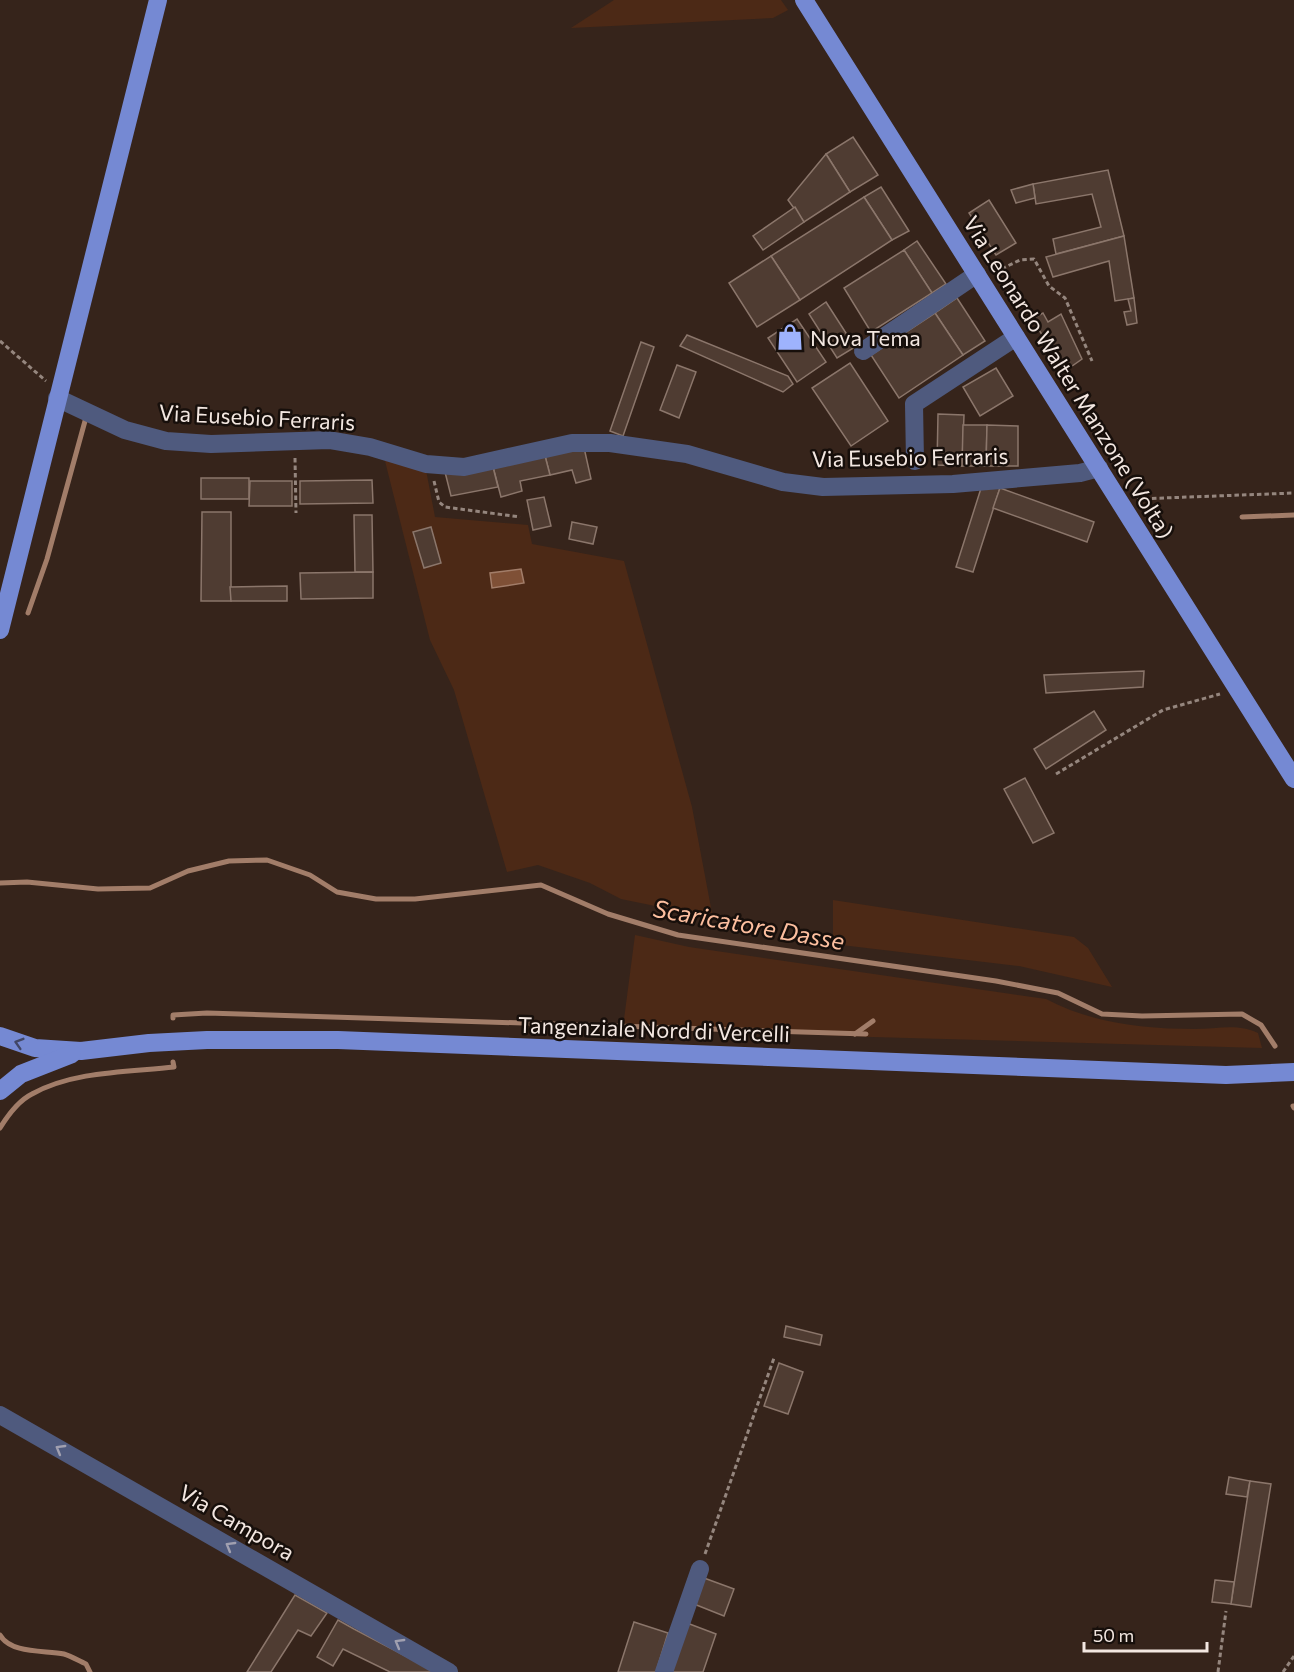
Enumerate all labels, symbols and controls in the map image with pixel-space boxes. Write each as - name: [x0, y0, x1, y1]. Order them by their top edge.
- street label: Via Leonardo Walter Manzone (Volta): [958, 211, 1180, 543]
- shop icon: Nova Tema: [775, 322, 805, 352]
- place label: Nova Tema: [810, 324, 921, 351]
- street label: Via Eusebio Ferraris: [158, 398, 356, 436]
- street label: Via Eusebio Ferraris: [812, 442, 1008, 472]
- water label: Scaricatore Dasse: [651, 893, 847, 955]
- street label: Tangenziale Nord di Vercelli: [517, 1011, 791, 1047]
- one-way arrow: [14, 1038, 25, 1050]
- one-way arrow: [56, 1445, 66, 1457]
- street label: Via Campora: [175, 1478, 299, 1566]
- one-way arrow: [225, 1542, 236, 1553]
- scale bar: [1084, 1615, 1207, 1653]
- text: 50 m: [1093, 1624, 1134, 1646]
- one-way arrow: [395, 1638, 405, 1650]

